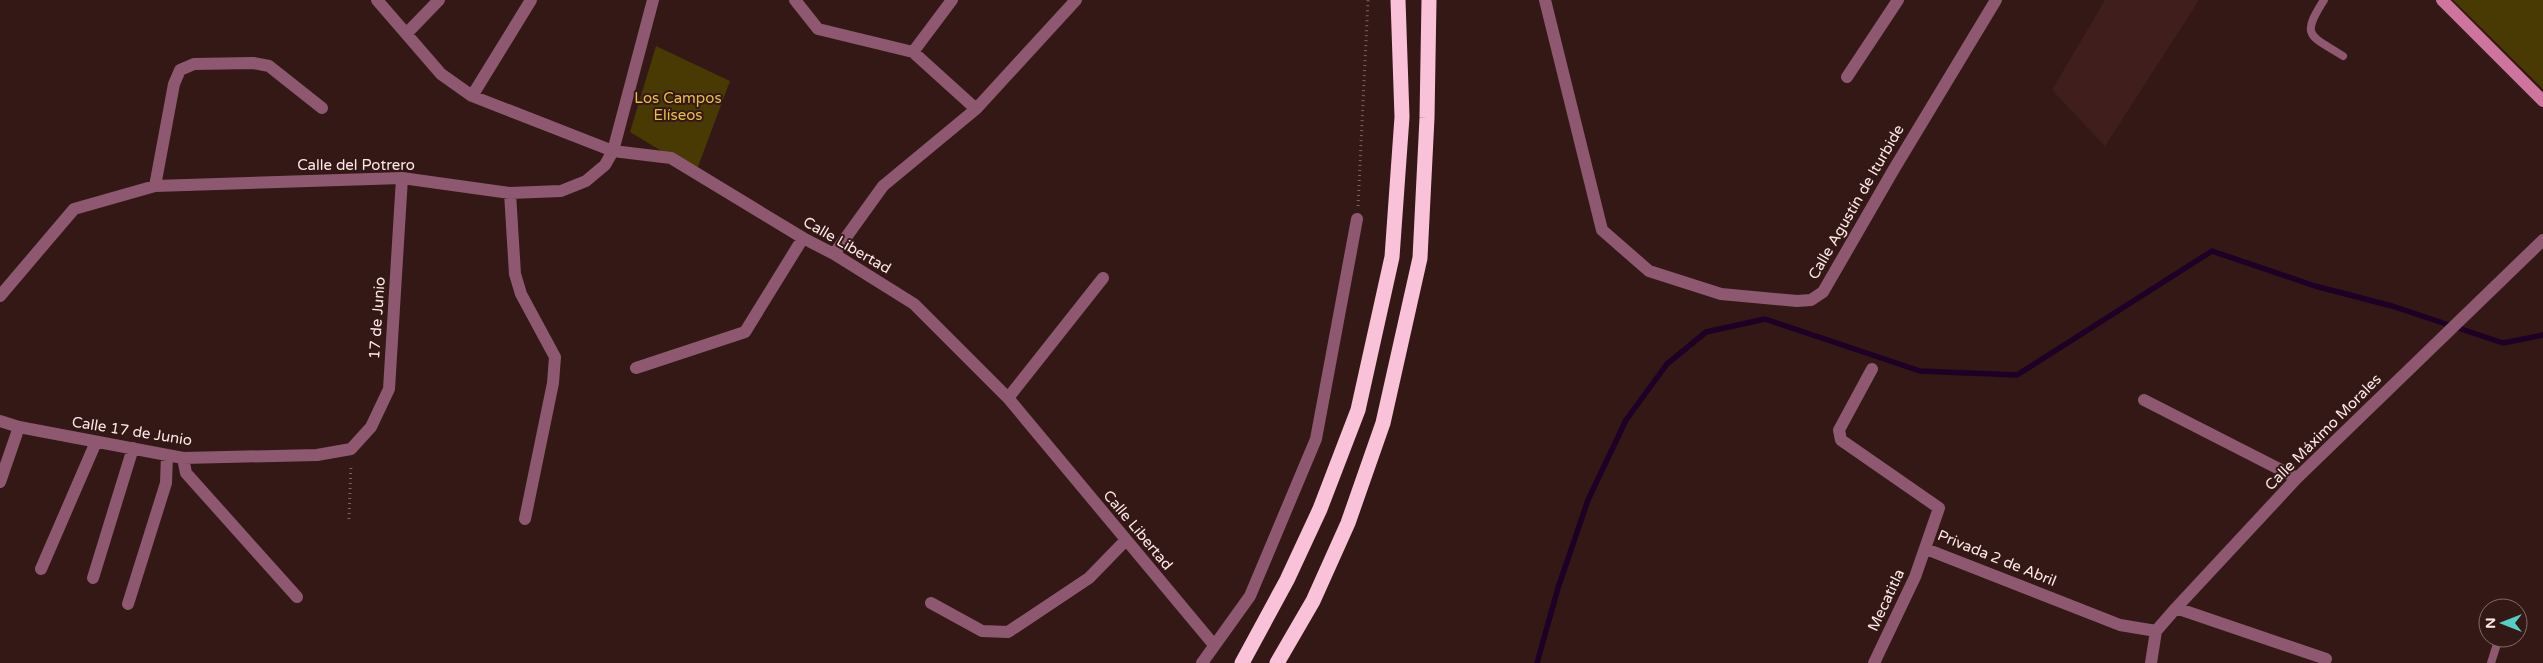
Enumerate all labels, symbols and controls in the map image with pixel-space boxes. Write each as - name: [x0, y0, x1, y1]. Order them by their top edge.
- park label: Los Campos Elíseos: [634, 89, 722, 124]
- street label: Calle Agustín de Iturbide: [1804, 121, 1908, 283]
- street label: Calle del Potrero: [297, 156, 415, 174]
- street label: Calle Libertad: [800, 213, 894, 277]
- street label: 17 de Junio: [365, 276, 389, 360]
- street label: Calle Máximo Morales: [2261, 370, 2385, 494]
- street label: Calle 17 de Junio: [71, 413, 193, 449]
- street label: Calle Libertad: [1099, 487, 1177, 573]
- street label: Privada 2 de Abril: [1935, 526, 2059, 590]
- street label: Mecatitla: [1864, 566, 1908, 634]
- north arrow: [2478, 598, 2528, 648]
- text: N: [2482, 617, 2499, 629]

